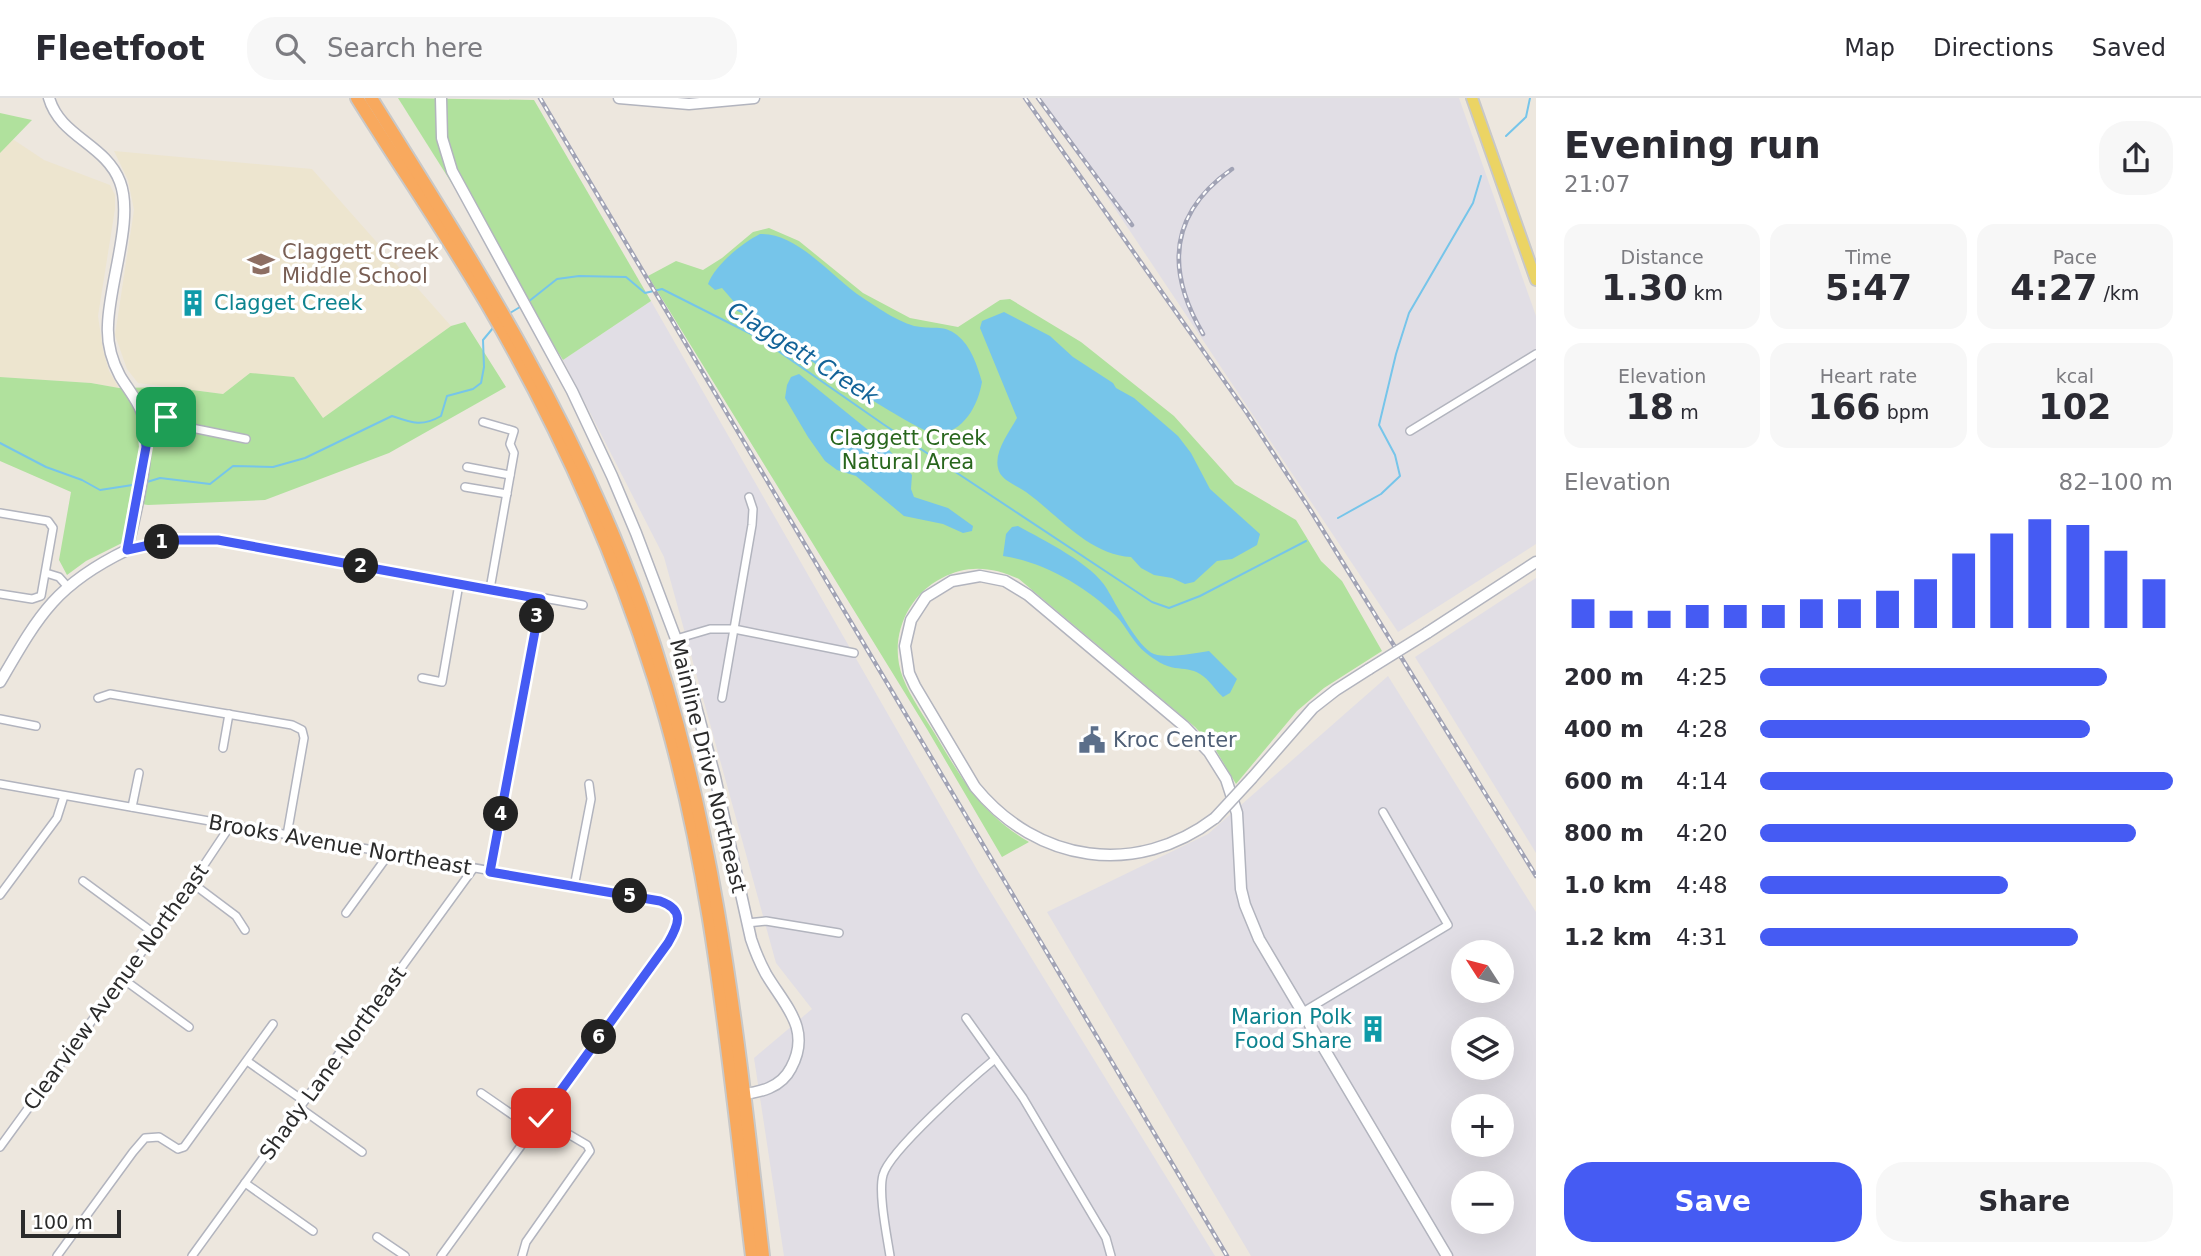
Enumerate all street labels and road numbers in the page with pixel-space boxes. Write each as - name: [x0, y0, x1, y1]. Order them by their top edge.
- street label: Mainline Drive Northeast: [665, 636, 751, 896]
- street label: Brooks Avenue Northeast: [207, 810, 473, 880]
- street label: Clearview Avenue Northeast: [19, 859, 213, 1115]
- street label: Shady Lane Northeast: [255, 962, 411, 1164]

